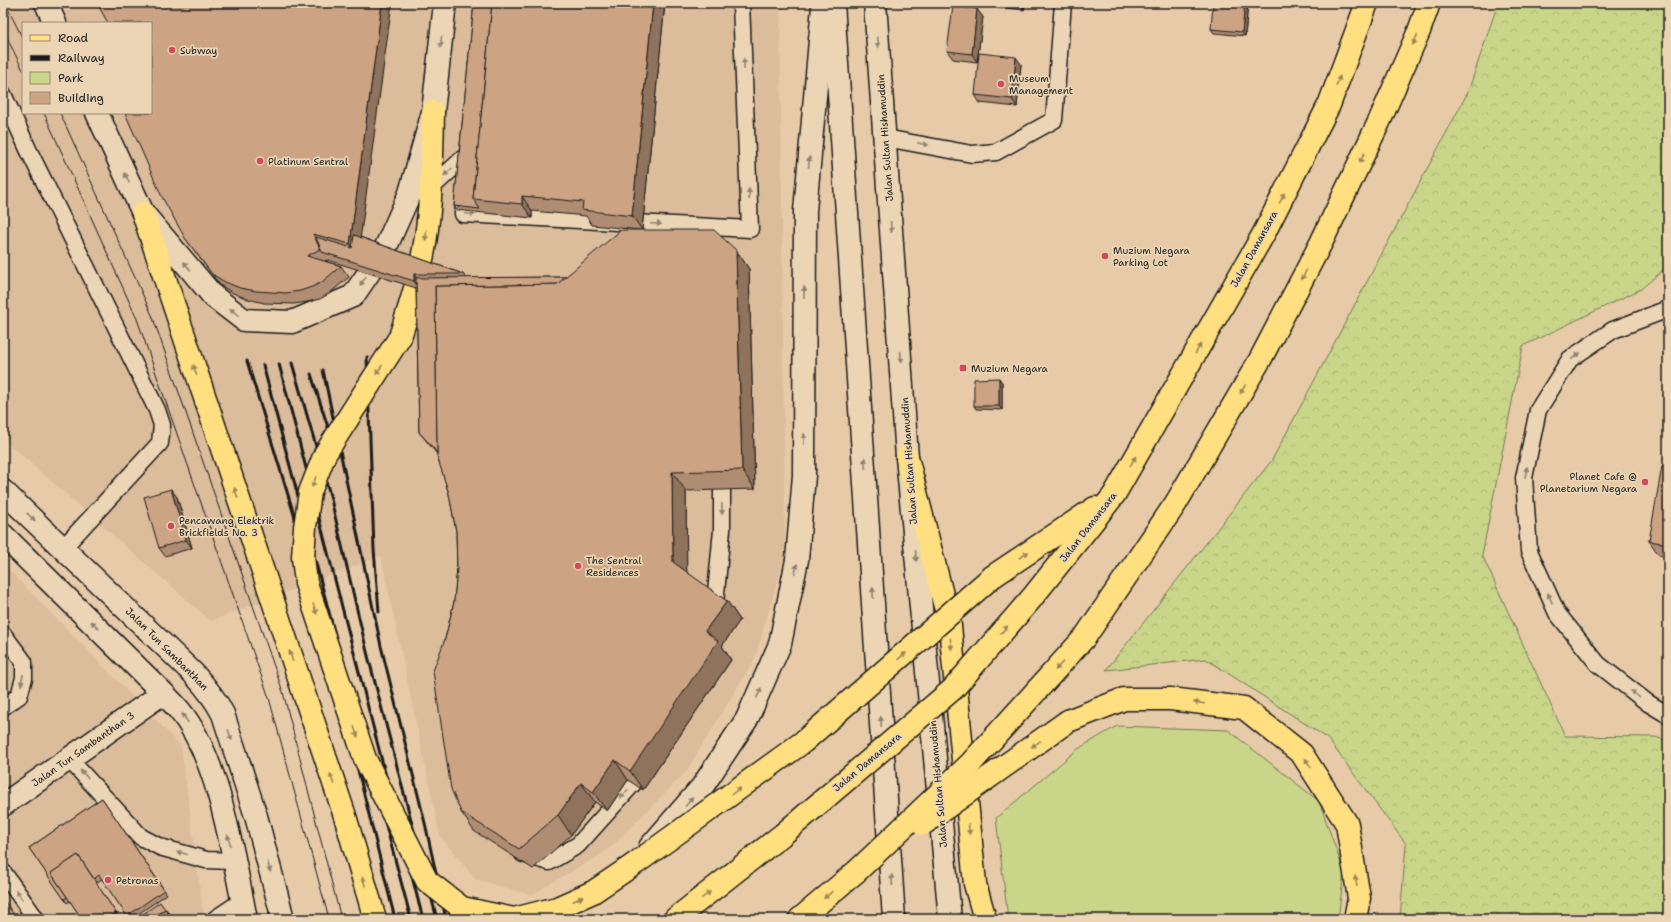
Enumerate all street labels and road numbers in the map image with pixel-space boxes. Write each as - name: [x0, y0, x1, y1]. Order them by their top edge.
- street label: Jalan Sultan Hishamuddin: [874, 74, 896, 202]
- street label: Jalan Damansara: [1228, 208, 1281, 290]
- street label: Jalan Sultan Hishamuddin: [898, 397, 920, 525]
- street label: Jalan Damansara: [1057, 489, 1120, 565]
- street label: Jalan Tun Sambanthan: [123, 605, 211, 693]
- street label: Jalan Tun Sambanthan 3: [29, 709, 137, 789]
- street label: Jalan Sultan Hishamuddin: [926, 720, 950, 848]
- street label: Jalan Damansara: [830, 729, 905, 794]

